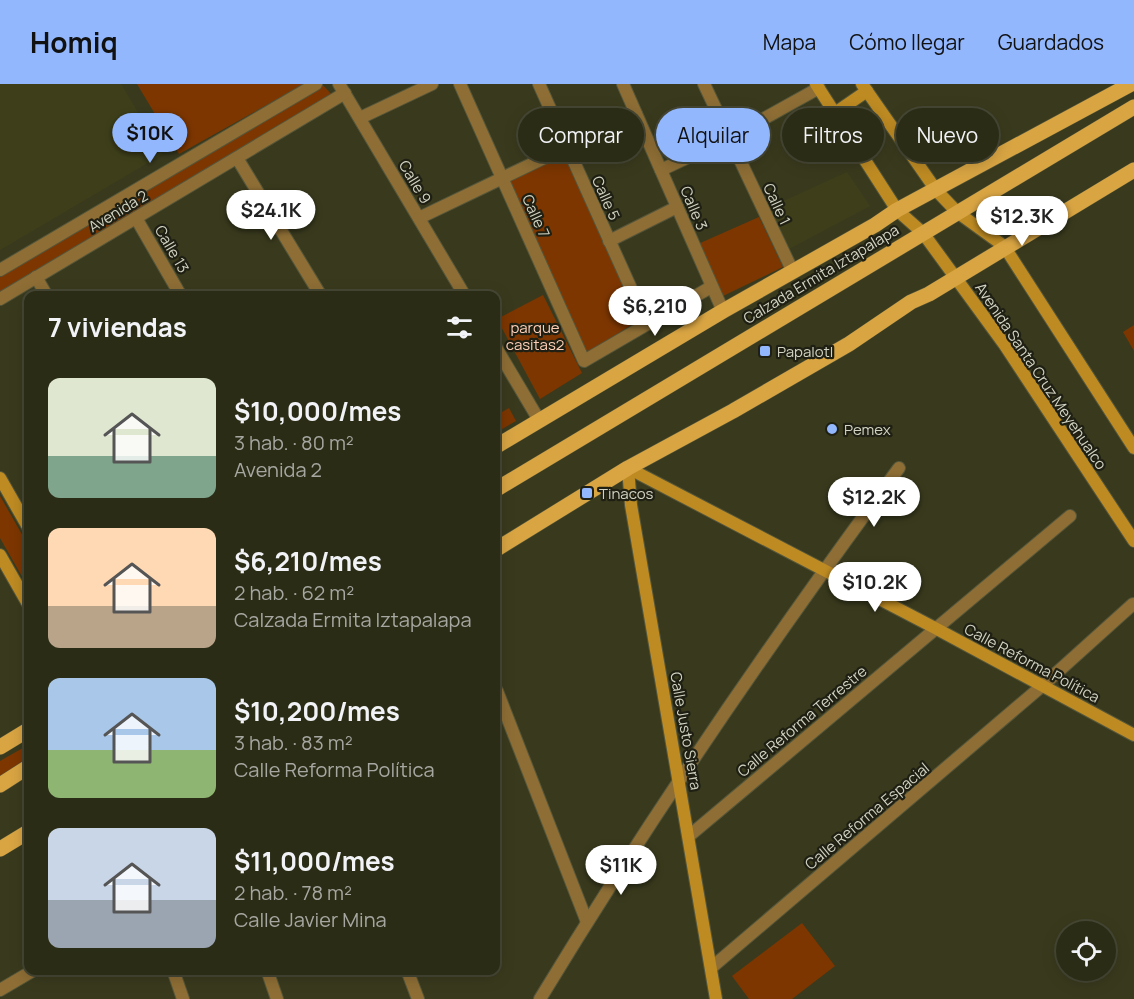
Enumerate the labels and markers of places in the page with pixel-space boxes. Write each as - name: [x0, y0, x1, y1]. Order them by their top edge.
- pin: $10K: [114, 113, 186, 164]
- pin: $24.1K: [222, 190, 320, 241]
- pin: $12.3K: [973, 196, 1071, 247]
- pin: $6,210: [606, 286, 704, 337]
- place label: Papalotl: [777, 341, 833, 362]
- marker: Papalotl: [758, 344, 772, 358]
- place label: Pemex: [844, 419, 891, 440]
- marker: Pemex: [825, 422, 839, 436]
- pin: $12.2K: [825, 477, 923, 528]
- place label: Tinacos: [599, 483, 654, 504]
- marker: Tinacos: [580, 486, 594, 500]
- pin: $10.2K: [826, 562, 924, 613]
- pin: $11K: [585, 845, 657, 896]

